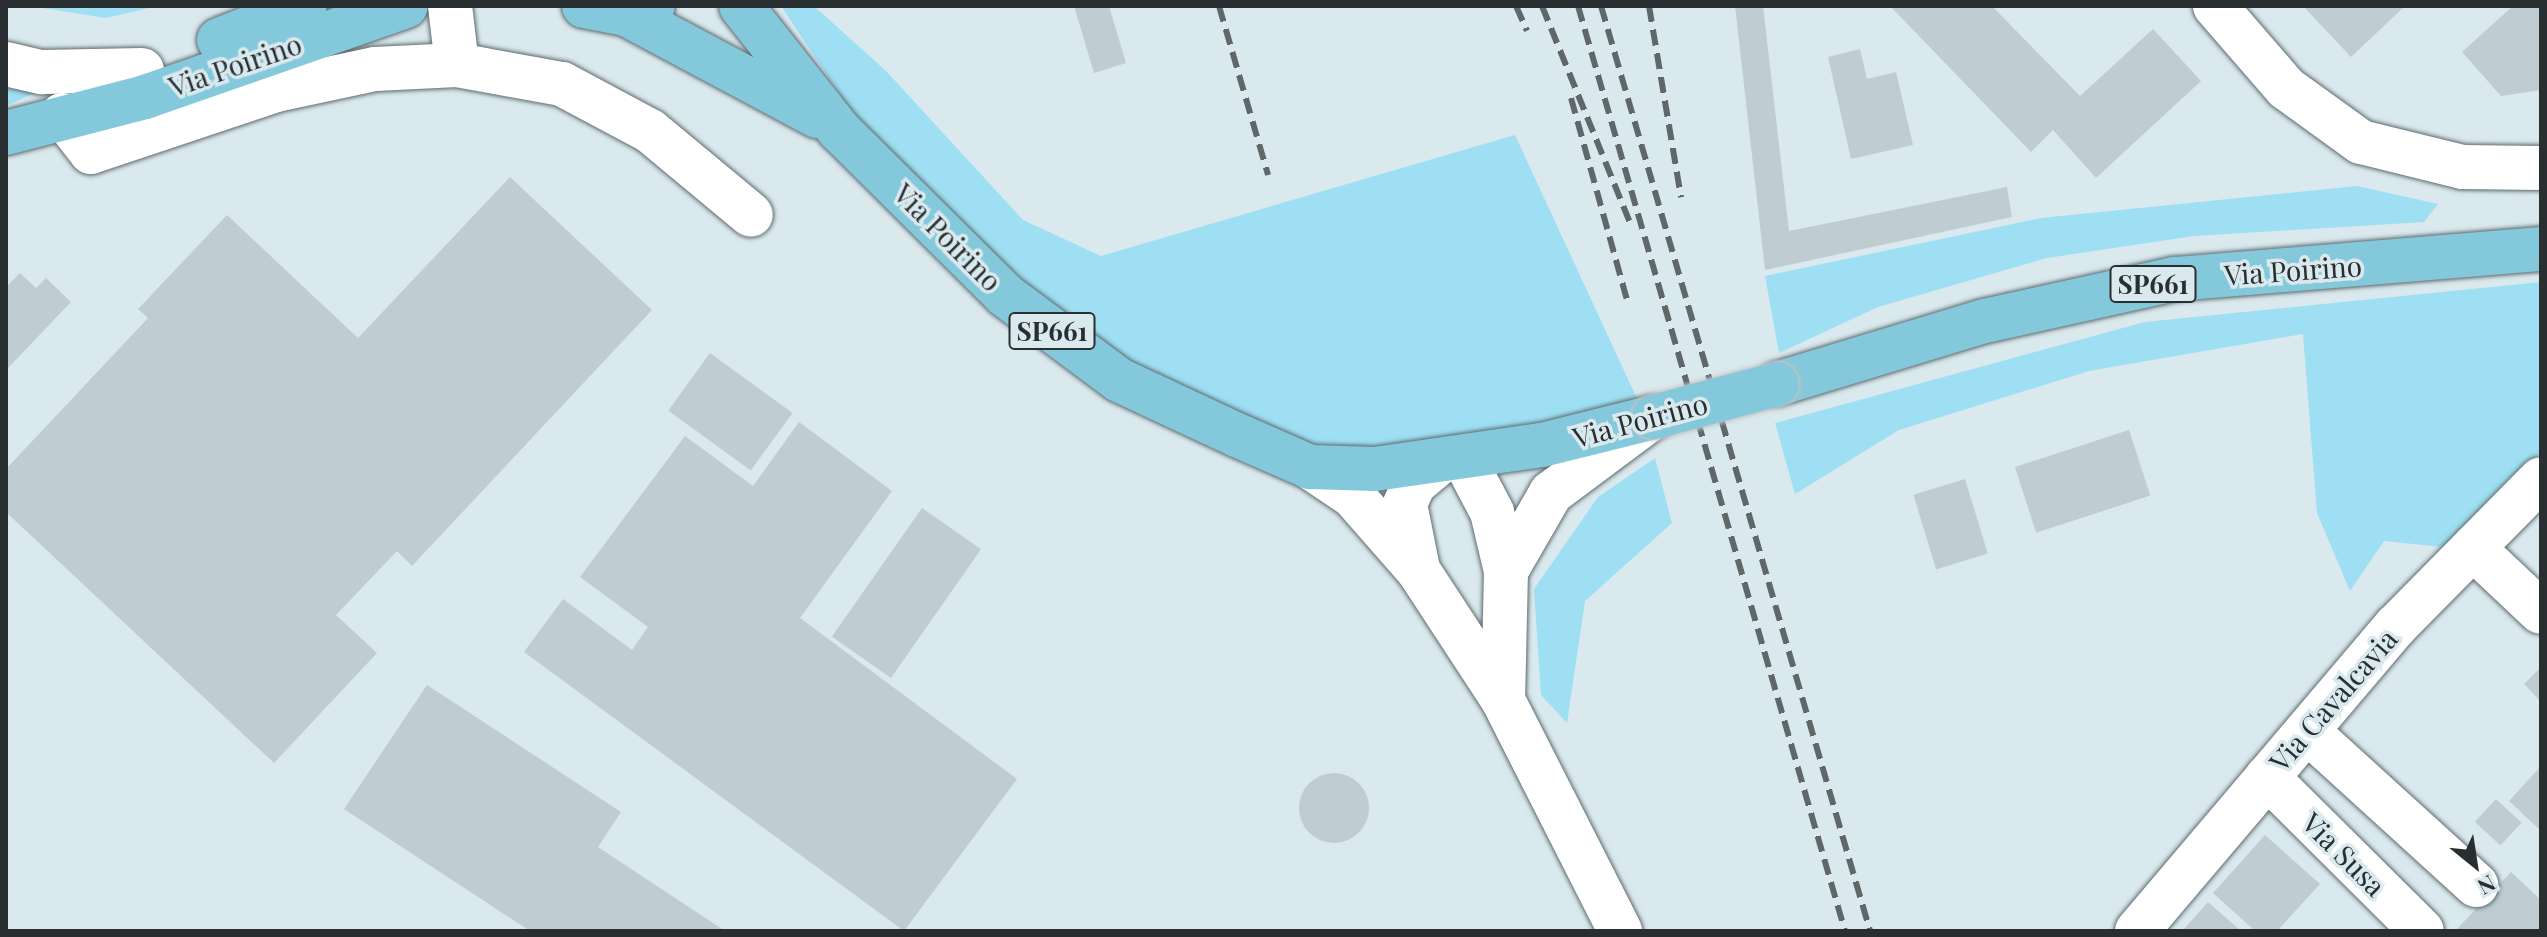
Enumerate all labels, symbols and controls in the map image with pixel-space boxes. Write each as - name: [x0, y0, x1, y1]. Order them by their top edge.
- street label: Via Poirino: [164, 27, 306, 103]
- street label: Via Poirino: [887, 176, 1009, 298]
- street label: Via Poirino: [2223, 248, 2363, 292]
- road number: SP661: [2109, 262, 2197, 306]
- road number: SP661: [1008, 309, 1096, 353]
- street label: Via Poirino: [1569, 386, 1711, 454]
- street label: Via Cavalcavia: [2262, 622, 2404, 778]
- street label: Via Susa: [2295, 805, 2393, 903]
- north arrow: [2435, 825, 2515, 905]
- text: N: [2473, 869, 2501, 903]

